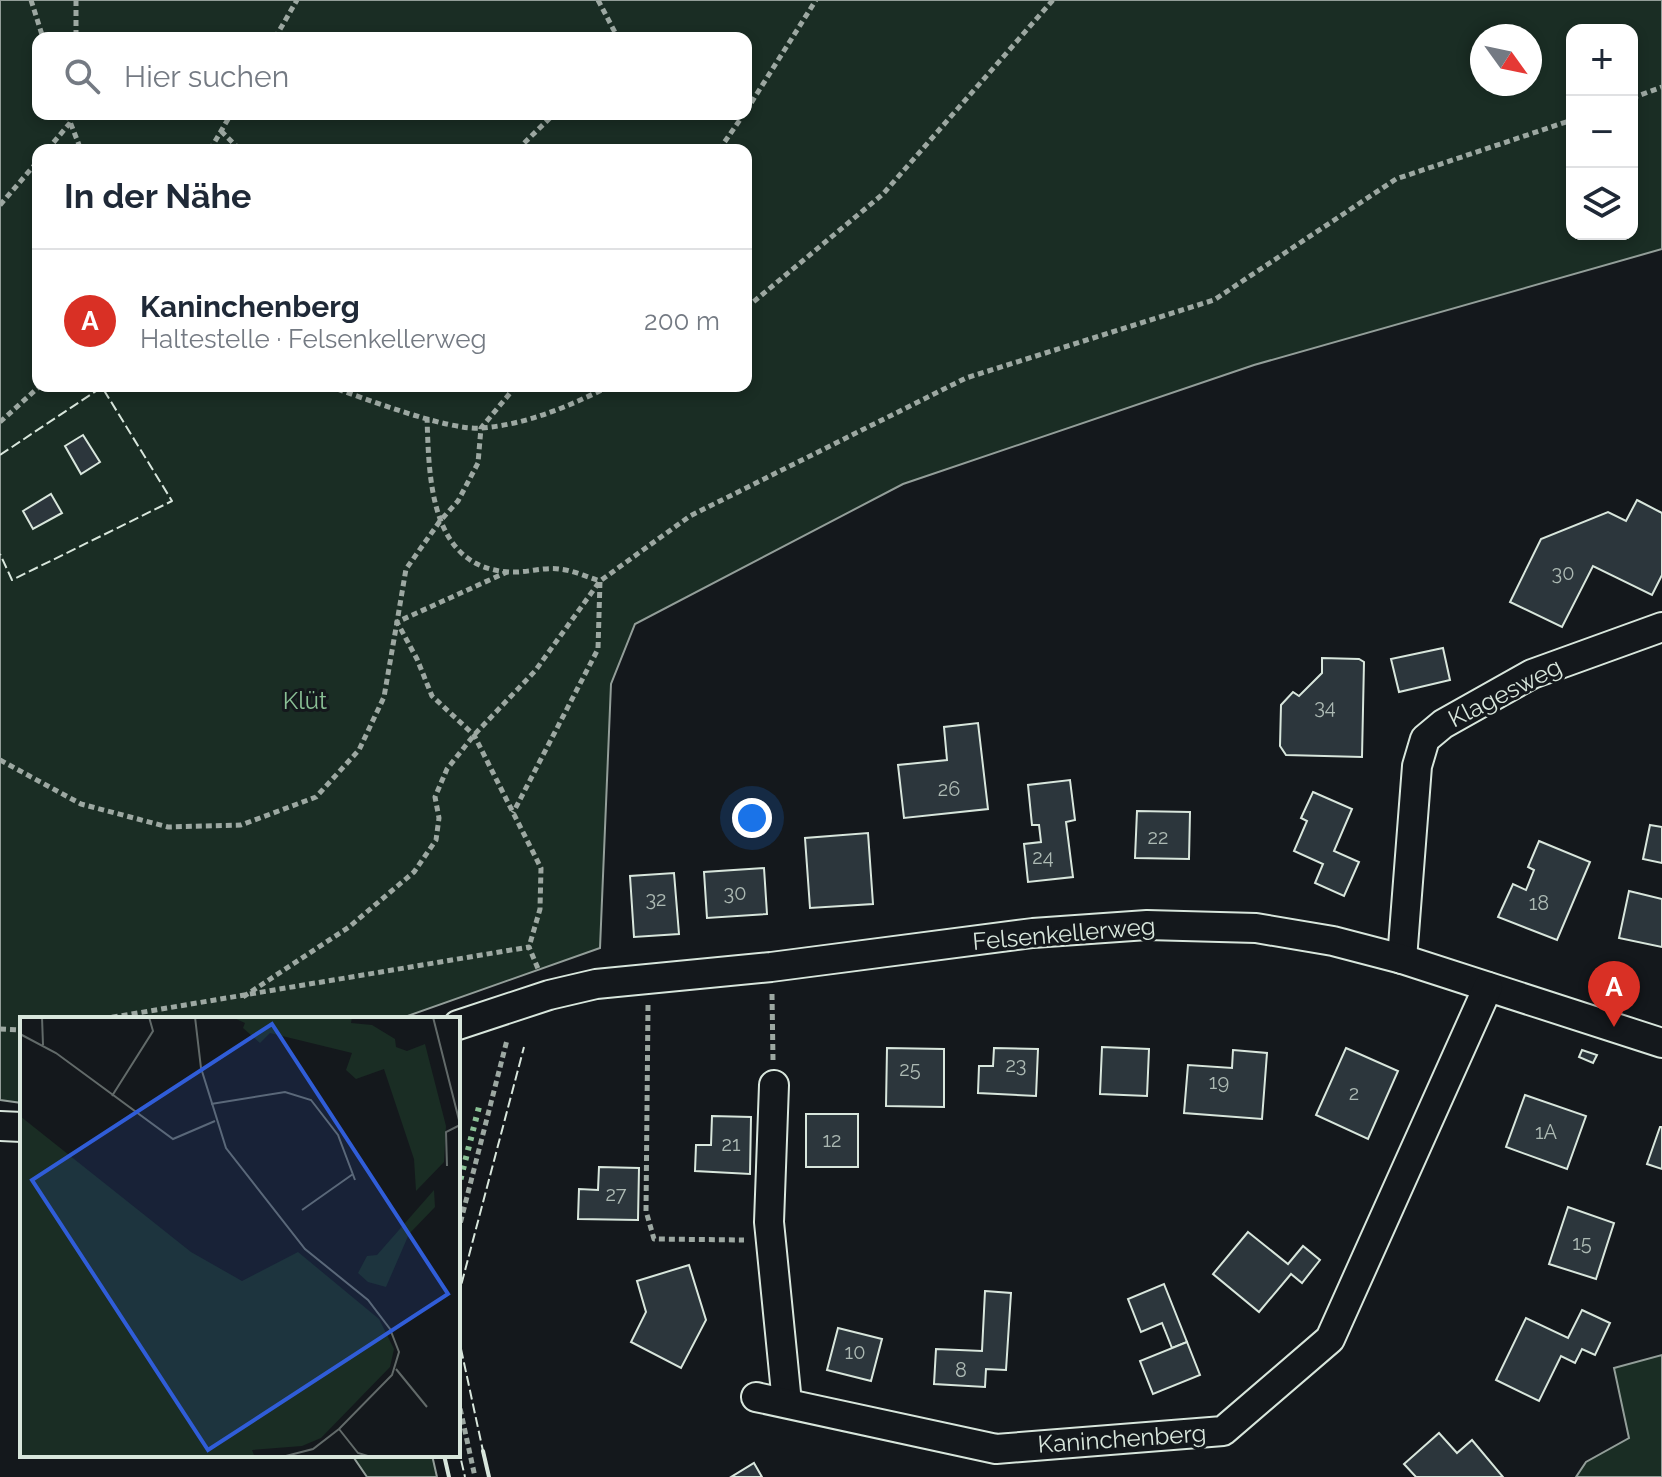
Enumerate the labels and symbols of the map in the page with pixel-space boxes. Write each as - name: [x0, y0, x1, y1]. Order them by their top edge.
- north arrow: [1470, 24, 1542, 96]
- house number: 30: [1552, 561, 1574, 585]
- street label: Klagesweg: [1443, 652, 1566, 733]
- park label: Klüt: [283, 686, 327, 715]
- house number: 34: [1314, 695, 1336, 719]
- house number: 26: [938, 777, 960, 801]
- your location: [732, 798, 772, 838]
- house number: 22: [1148, 825, 1168, 849]
- house number: 24: [1032, 845, 1054, 869]
- house number: 30: [724, 881, 746, 905]
- house number: 32: [645, 887, 667, 911]
- house number: 18: [1529, 891, 1549, 915]
- street label: Felsenkellerweg: [971, 911, 1157, 956]
- pin: A: [1588, 961, 1640, 1027]
- inset map: [20, 1017, 460, 1457]
- house number: 23: [1005, 1053, 1027, 1077]
- house number: 25: [899, 1057, 921, 1081]
- house number: 19: [1209, 1070, 1229, 1094]
- house number: 2: [1349, 1081, 1359, 1105]
- house number: 1A: [1535, 1120, 1558, 1144]
- house number: 12: [823, 1128, 841, 1152]
- house number: 21: [722, 1132, 741, 1156]
- house number: 27: [605, 1182, 627, 1206]
- house number: 15: [1572, 1231, 1592, 1255]
- house number: 10: [845, 1340, 865, 1364]
- house number: 8: [955, 1358, 967, 1382]
- street label: Kaninchenberg: [1037, 1418, 1207, 1459]

